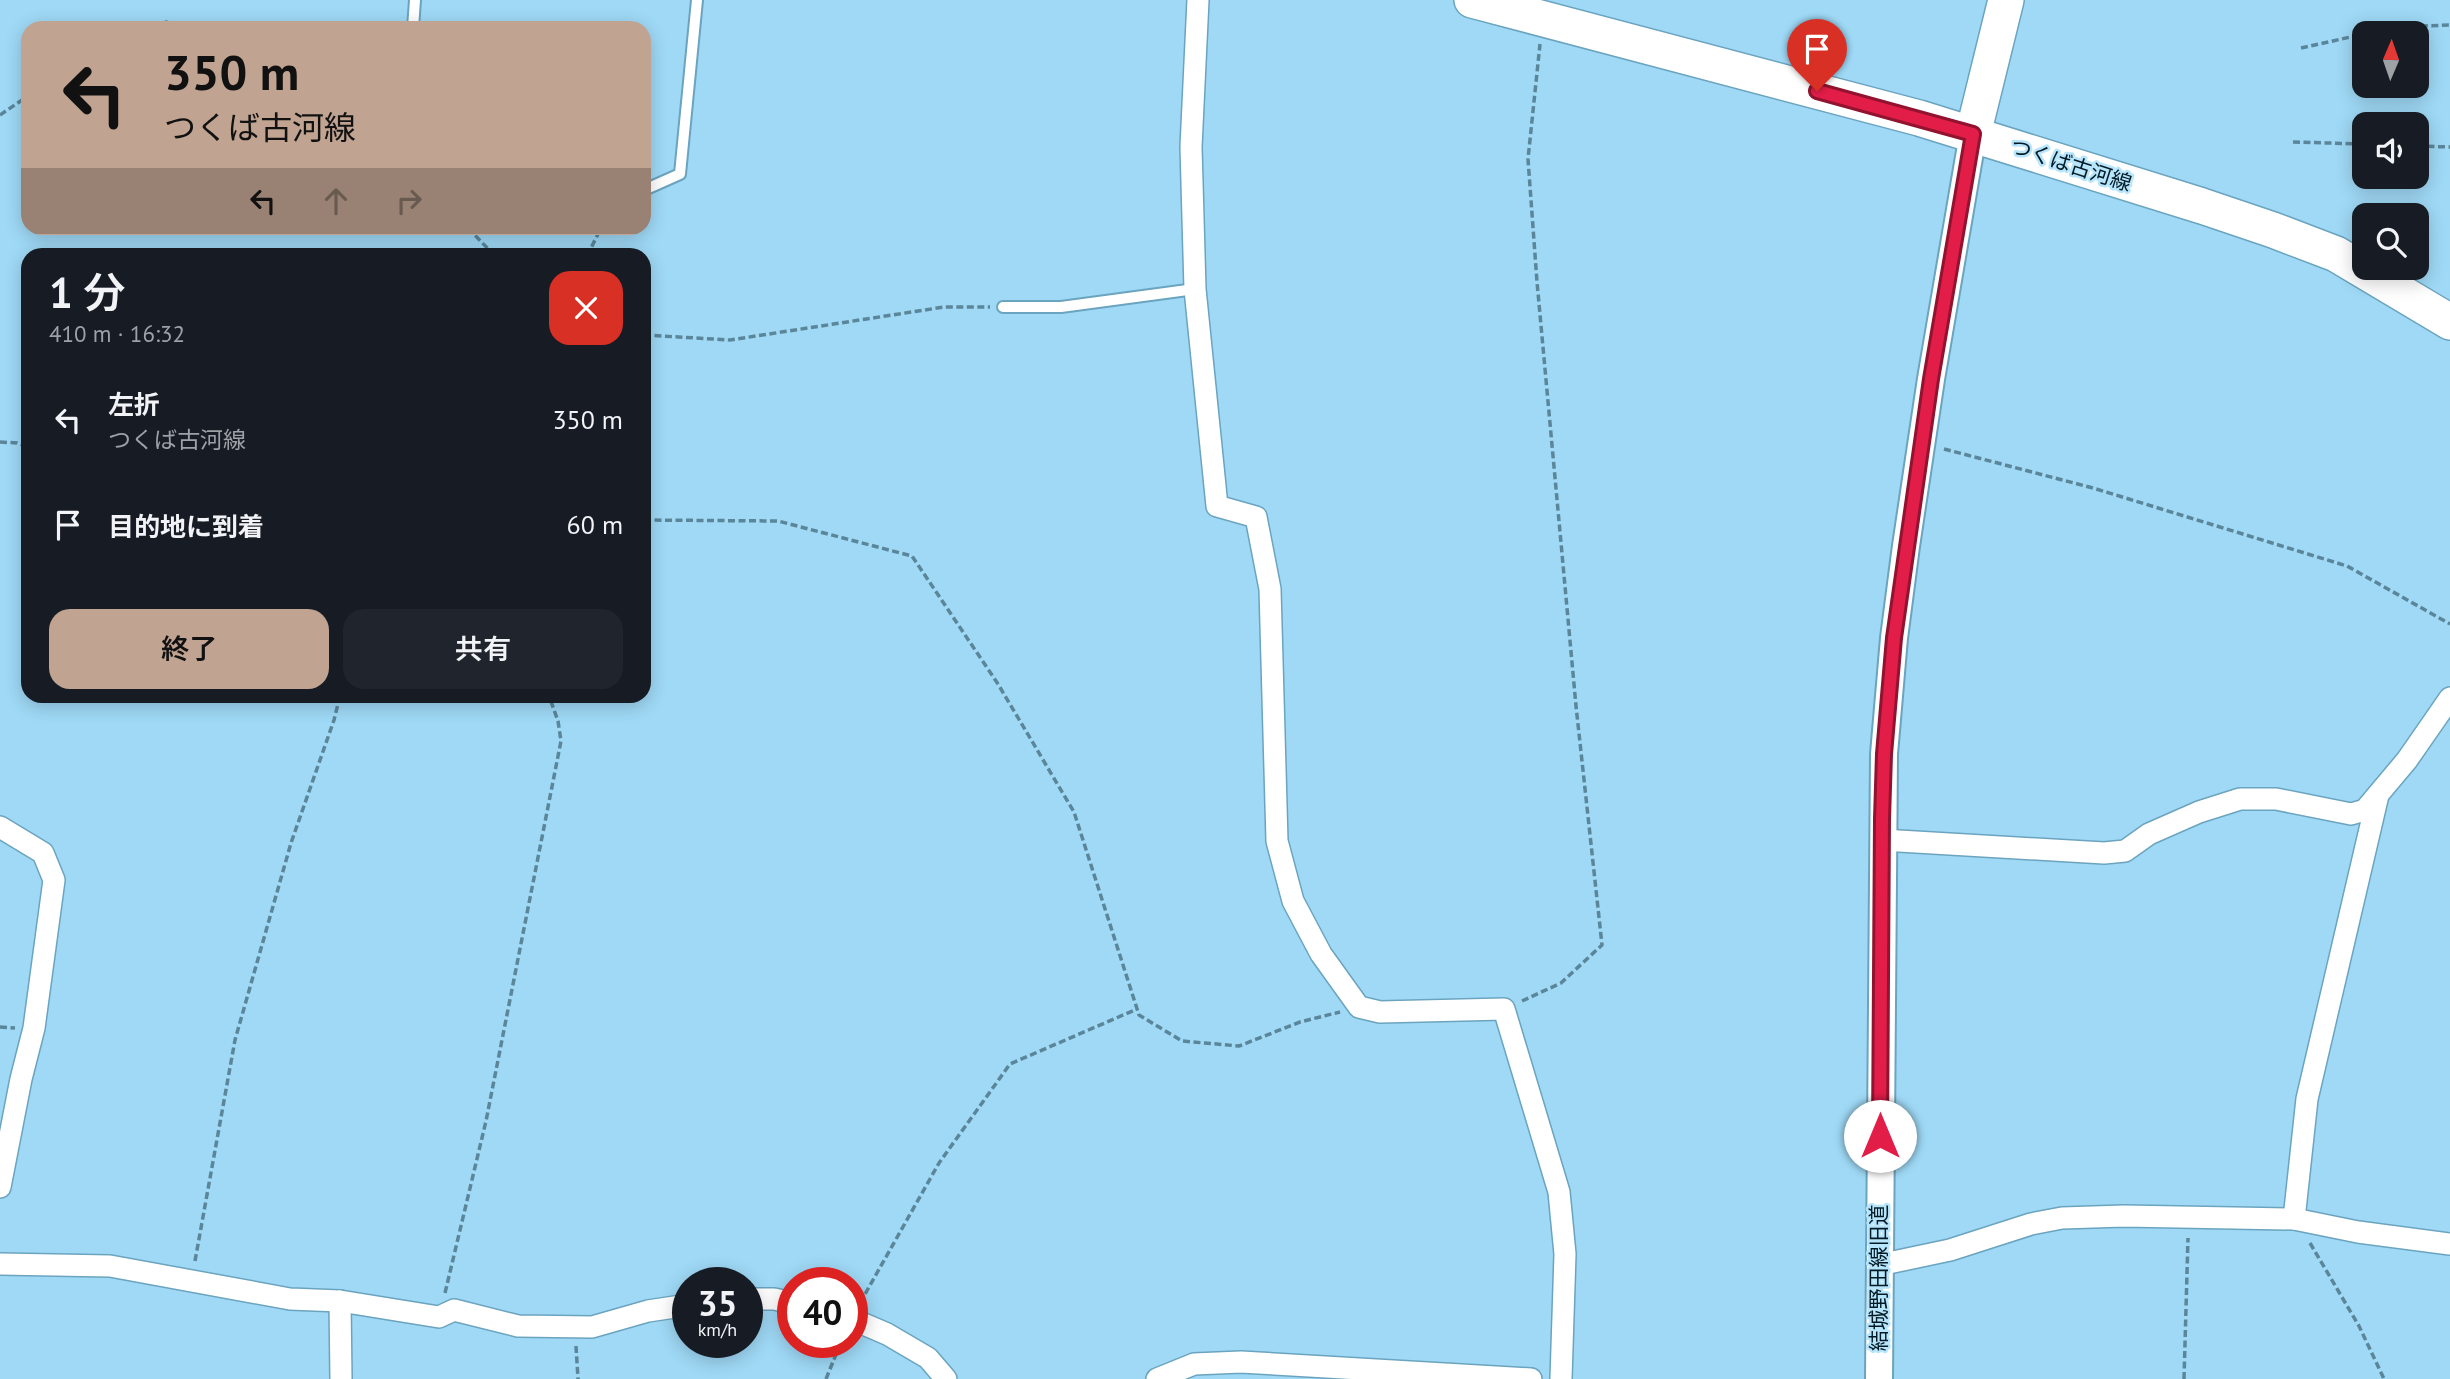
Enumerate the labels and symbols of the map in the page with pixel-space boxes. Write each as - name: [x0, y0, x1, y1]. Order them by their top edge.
- pin: [1787, 19, 1847, 91]
- north arrow: [2352, 21, 2429, 98]
- street label: つくば古河線: [2007, 132, 2135, 197]
- position arrow: [1843, 1099, 1917, 1173]
- street label: 結城野田線旧道: [1865, 1205, 1892, 1352]
- speed limit sign: 40: [777, 1267, 868, 1358]

